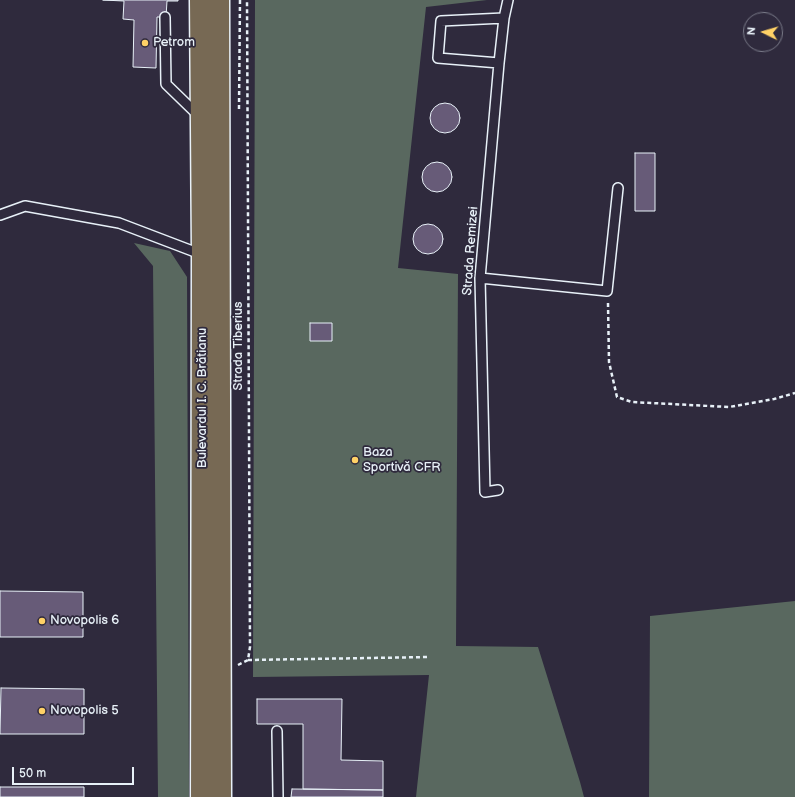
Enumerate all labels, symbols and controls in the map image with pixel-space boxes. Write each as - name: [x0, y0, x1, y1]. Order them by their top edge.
- north arrow: [743, 12, 783, 52]
- text: N: [745, 26, 758, 36]
- place label: Petrom: [153, 35, 195, 51]
- marker: Petrom: [140, 38, 150, 48]
- street label: Strada Remizei: [460, 206, 482, 296]
- street label: Strada Tiberius: [231, 302, 247, 390]
- street label: Bulevardul I. C. Brătianu: [195, 328, 211, 468]
- place label: Baza Sportivă CFR: [363, 445, 440, 476]
- marker: Baza Sportivă CFR: [350, 455, 360, 465]
- place label: Novopolis 6: [50, 613, 119, 629]
- marker: Novopolis 6: [37, 616, 47, 626]
- place label: Novopolis 5: [50, 703, 119, 719]
- marker: Novopolis 5: [37, 706, 47, 716]
- scale bar: [14, 759, 136, 785]
- text: 50 m: [19, 766, 46, 781]

